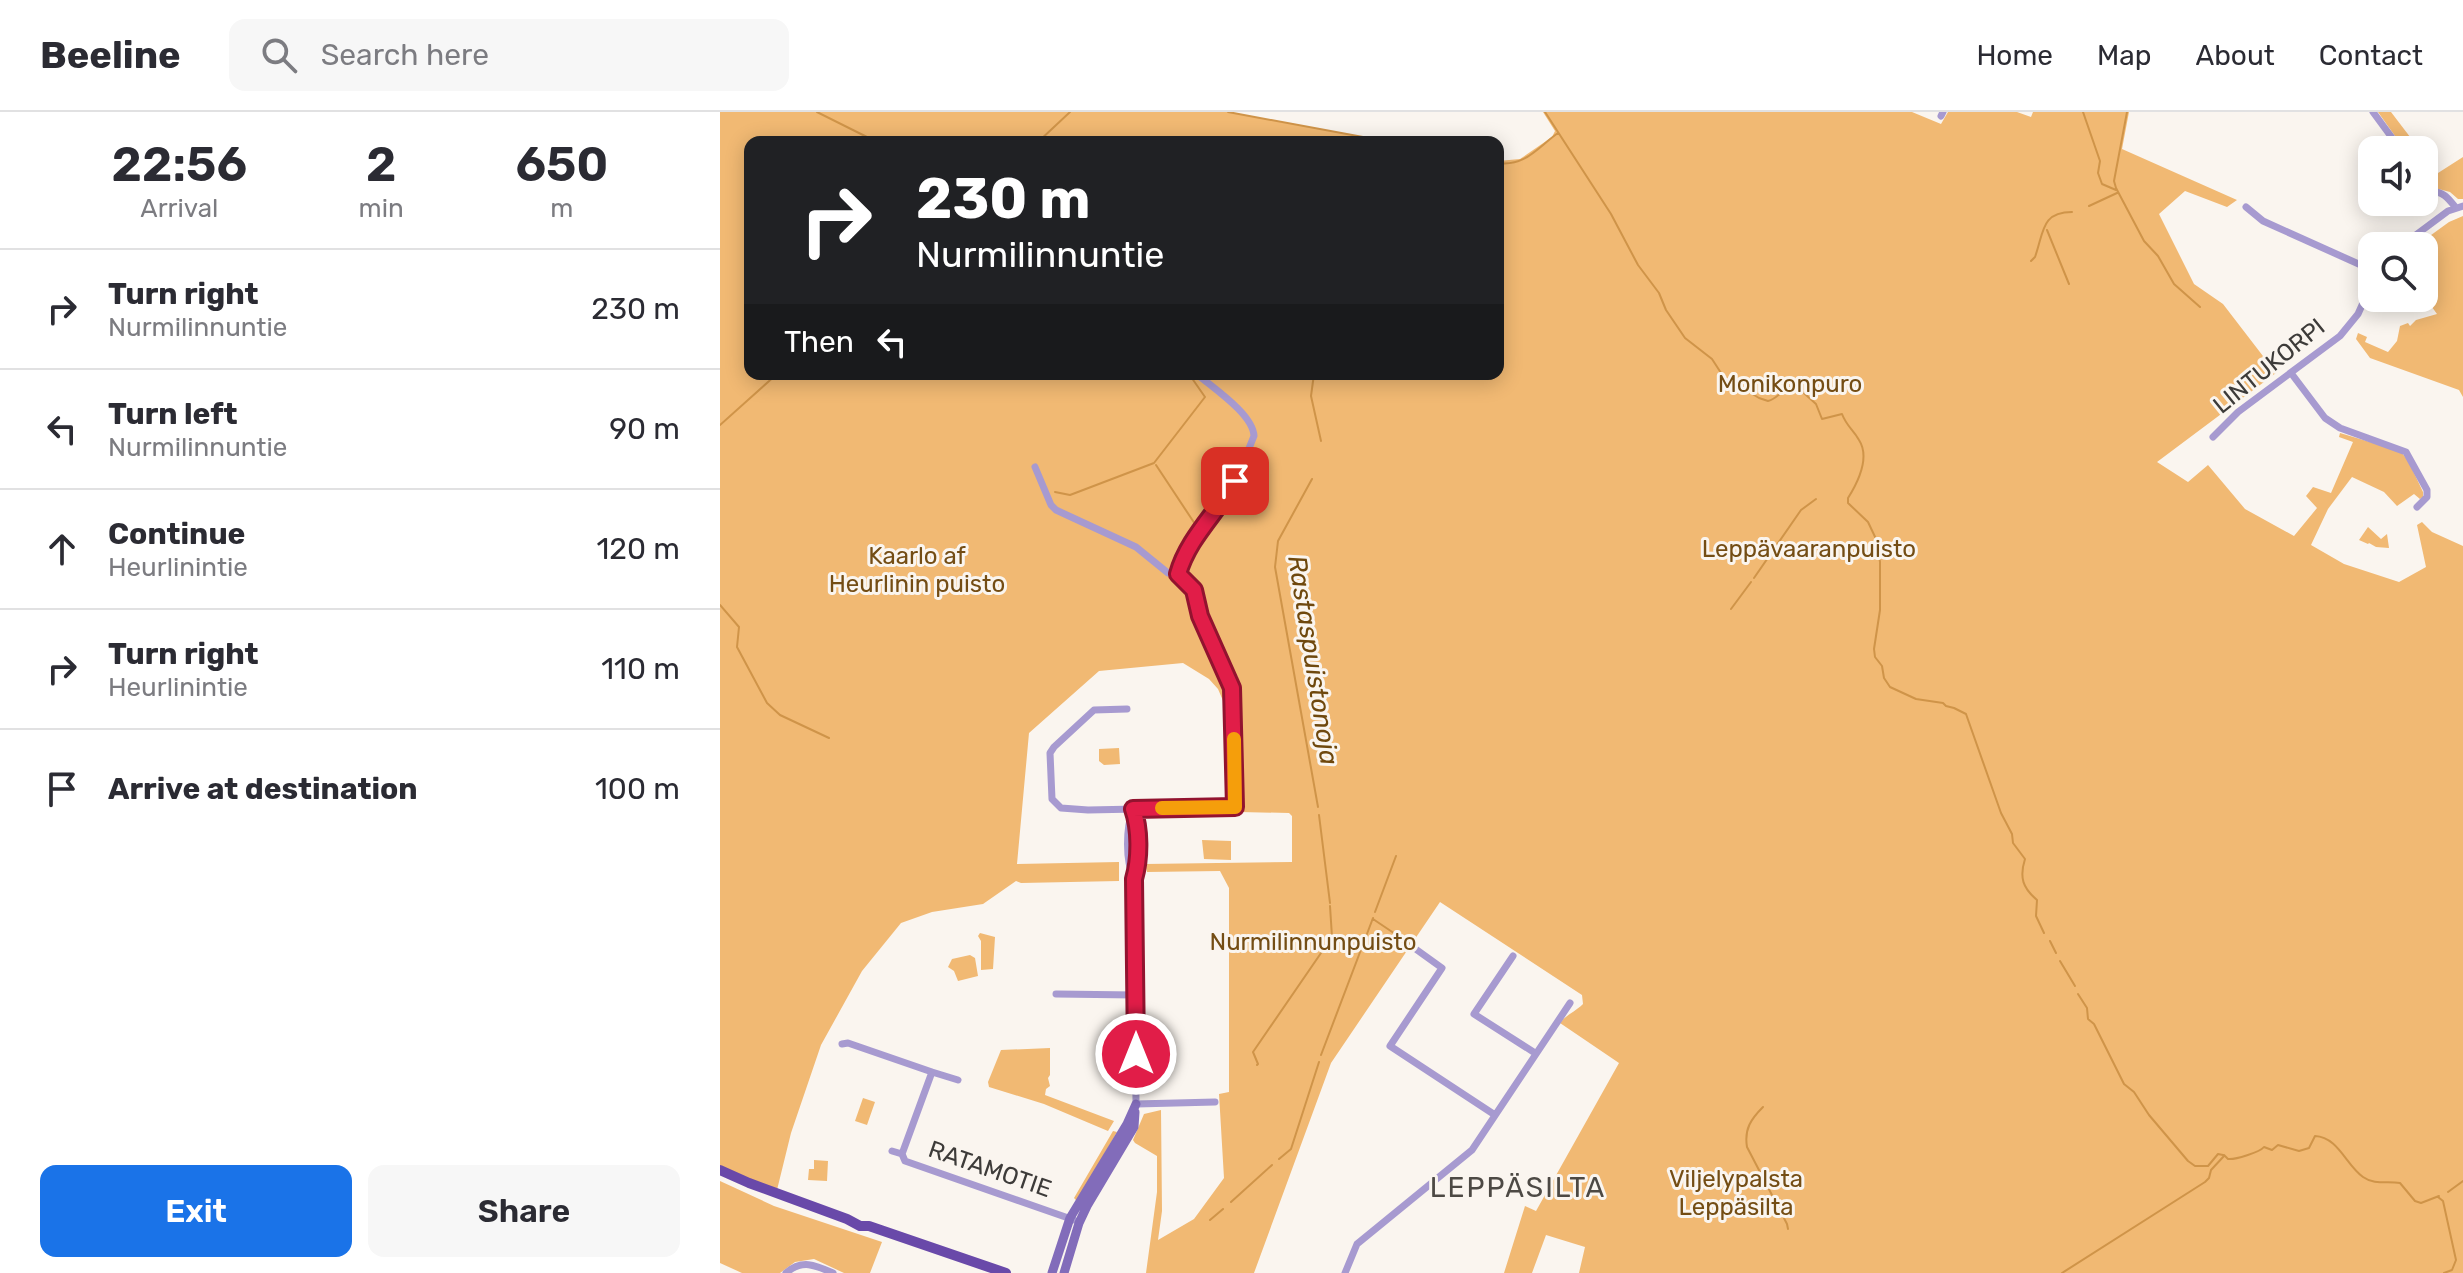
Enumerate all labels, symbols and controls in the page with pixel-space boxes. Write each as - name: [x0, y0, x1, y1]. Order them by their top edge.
- search box: [229, 19, 789, 91]
- text: Beeline: [40, 32, 181, 78]
- icon: search: [257, 33, 301, 77]
- text: Search here: [321, 37, 489, 73]
- text: Home: [1976, 39, 2053, 72]
- text: Map: [2097, 39, 2151, 72]
- text: About: [2195, 39, 2275, 72]
- text: Contact: [2319, 39, 2423, 72]
- text: 22:56: [112, 136, 247, 193]
- text: 2: [366, 136, 396, 193]
- text: 650: [515, 136, 608, 193]
- map controls: [2358, 136, 2438, 312]
- button: sound: [2358, 136, 2438, 216]
- text: 230 m: [916, 166, 1091, 232]
- icon: right: [784, 168, 888, 272]
- text: Arrival: [140, 193, 218, 224]
- text: min: [359, 193, 404, 224]
- text: m: [550, 193, 573, 224]
- button: search: [2358, 232, 2438, 312]
- text: Nurmilinnuntie: [916, 233, 1164, 276]
- text: Turn right: [108, 276, 259, 312]
- icon: right: [40, 287, 84, 331]
- text: 230 m: [591, 291, 680, 327]
- text: Nurmilinnuntie: [108, 312, 287, 343]
- street label: LINTUKORPI: [2208, 313, 2330, 419]
- icon: left: [870, 320, 914, 364]
- text: Then: [784, 324, 854, 360]
- park label: Monikonpuro: [1718, 370, 1862, 398]
- text: Turn left: [108, 396, 238, 432]
- icon: left: [40, 407, 84, 451]
- text: 90 m: [609, 411, 680, 447]
- text: Nurmilinnuntie: [108, 432, 287, 463]
- pin: [1201, 447, 1269, 515]
- icon: arrive: [1213, 459, 1257, 503]
- text: Continue: [108, 516, 245, 552]
- icon: ahead: [40, 527, 84, 571]
- text: 120 m: [596, 531, 680, 567]
- park label: Leppävaaranpuisto: [1702, 535, 1916, 563]
- park label: Kaarlo af Heurlinin puisto: [829, 542, 1005, 598]
- text: Heurlinintie: [108, 552, 248, 583]
- water label: Rastaspuistonoja: [1281, 553, 1345, 767]
- text: Turn right: [108, 636, 259, 672]
- icon: right: [40, 647, 84, 691]
- text: 110 m: [601, 651, 680, 687]
- text: Heurlinintie: [108, 672, 248, 703]
- icon: arrive: [40, 767, 84, 811]
- text: Arrive at destination: [108, 771, 418, 807]
- text: 100 m: [595, 771, 680, 807]
- park label: Nurmilinnunpuisto: [1209, 928, 1417, 956]
- position arrow: [1094, 1012, 1178, 1096]
- street label: RATAMOTIE: [925, 1135, 1055, 1203]
- button: Exit: [40, 1165, 352, 1257]
- button: Share: [368, 1165, 680, 1257]
- park label: Viljelypalsta Leppäsilta: [1669, 1165, 1803, 1221]
- district label: LEPPÄSILTA: [1430, 1171, 1606, 1204]

